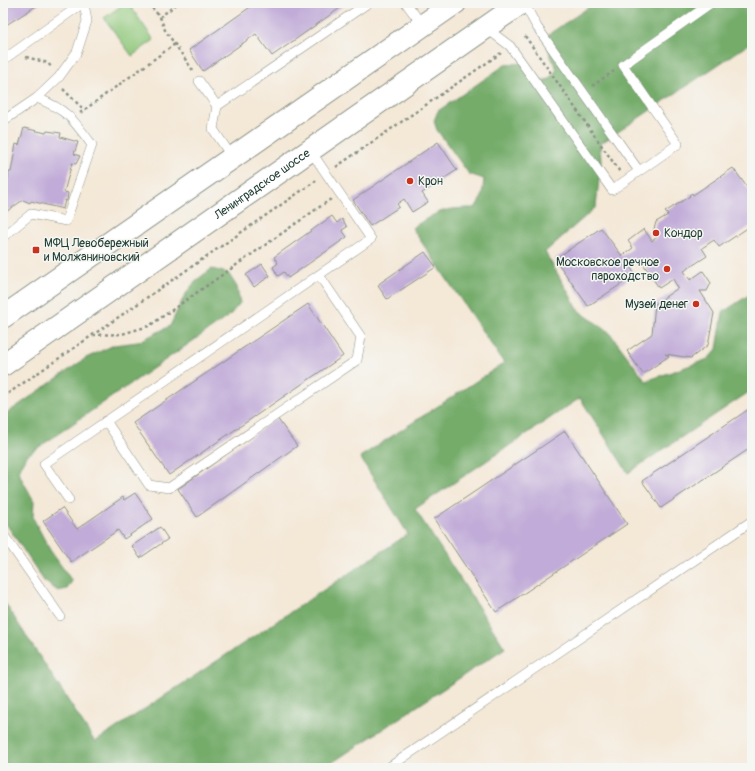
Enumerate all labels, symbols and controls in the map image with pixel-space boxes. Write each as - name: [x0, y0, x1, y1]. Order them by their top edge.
- street label: Ленинградское шоссе: [210, 145, 313, 223]
- place label: Крон: [418, 174, 443, 189]
- marker: Крон: [405, 176, 415, 186]
- place label: Кондор: [664, 226, 703, 241]
- marker: Кондор: [651, 228, 661, 238]
- place label: МФЦ Левобережный и Молжаниновский: [44, 236, 149, 265]
- marker: МФЦ Левобережный и Молжаниновский: [31, 245, 41, 255]
- place label: Московское речное пароходство: [556, 255, 660, 284]
- marker: Московское речное пароходство: [662, 264, 672, 274]
- place label: Музей денег: [625, 297, 688, 312]
- marker: Музей денег: [691, 299, 701, 309]

